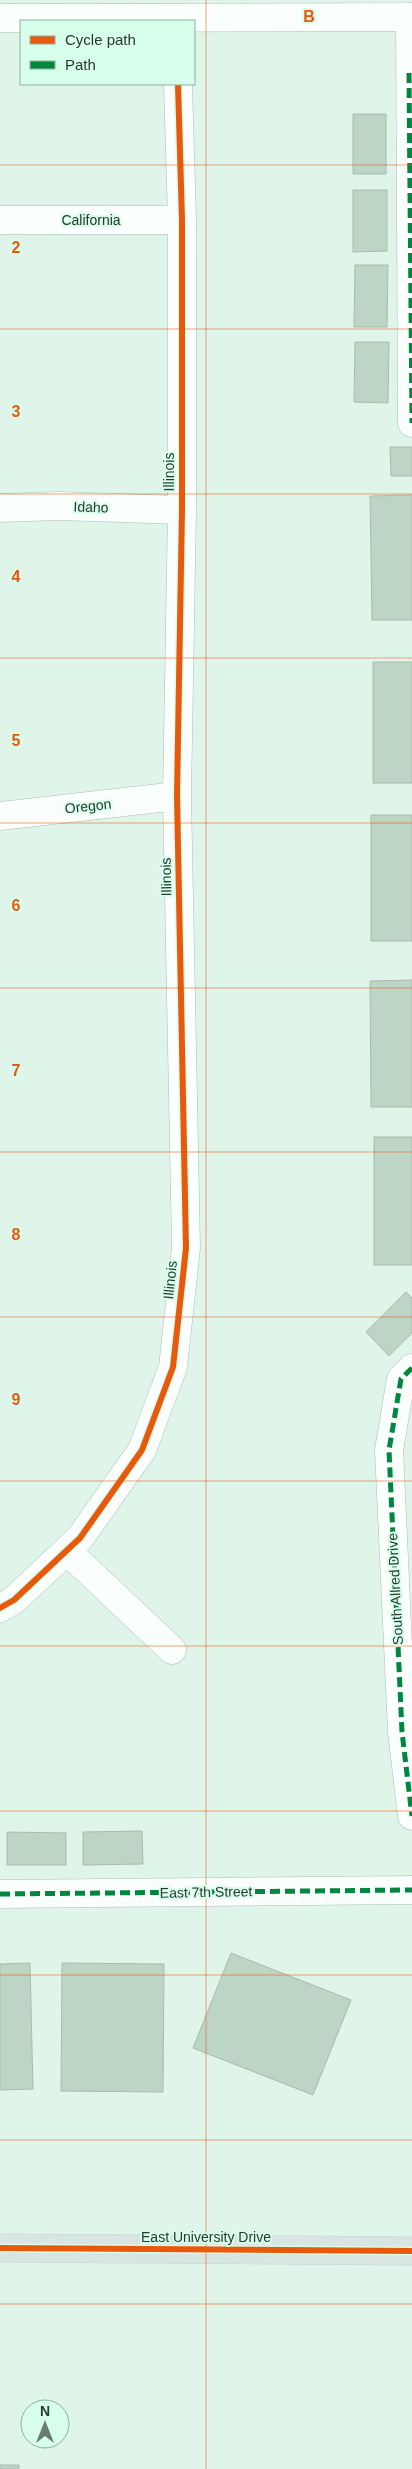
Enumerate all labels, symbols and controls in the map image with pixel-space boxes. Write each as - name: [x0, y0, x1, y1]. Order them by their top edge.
- text: B: [303, 8, 315, 25]
- legend: [20, 20, 195, 85]
- text: Cycle path: [65, 31, 136, 48]
- text: Path: [65, 56, 96, 73]
- street label: California: [61, 212, 121, 228]
- text: 2: [12, 239, 21, 256]
- text: 3: [12, 403, 21, 420]
- street label: Illinois: [161, 453, 177, 491]
- street label: Idaho: [73, 498, 109, 516]
- text: 4: [12, 568, 21, 585]
- text: 5: [12, 732, 21, 749]
- street label: Oregon: [64, 796, 112, 816]
- street label: Illinois: [158, 857, 174, 897]
- text: 6: [12, 897, 21, 914]
- text: 7: [12, 1062, 21, 1079]
- text: 8: [12, 1226, 21, 1243]
- street label: Illinois: [160, 1260, 180, 1300]
- text: 9: [12, 1391, 21, 1408]
- street label: South Allred Drive: [384, 1532, 406, 1645]
- street label: East 7th Street: [160, 1883, 253, 1901]
- street label: East University Drive: [141, 2229, 271, 2245]
- north arrow: [20, 2399, 70, 2449]
- text: N: [40, 2403, 50, 2419]

